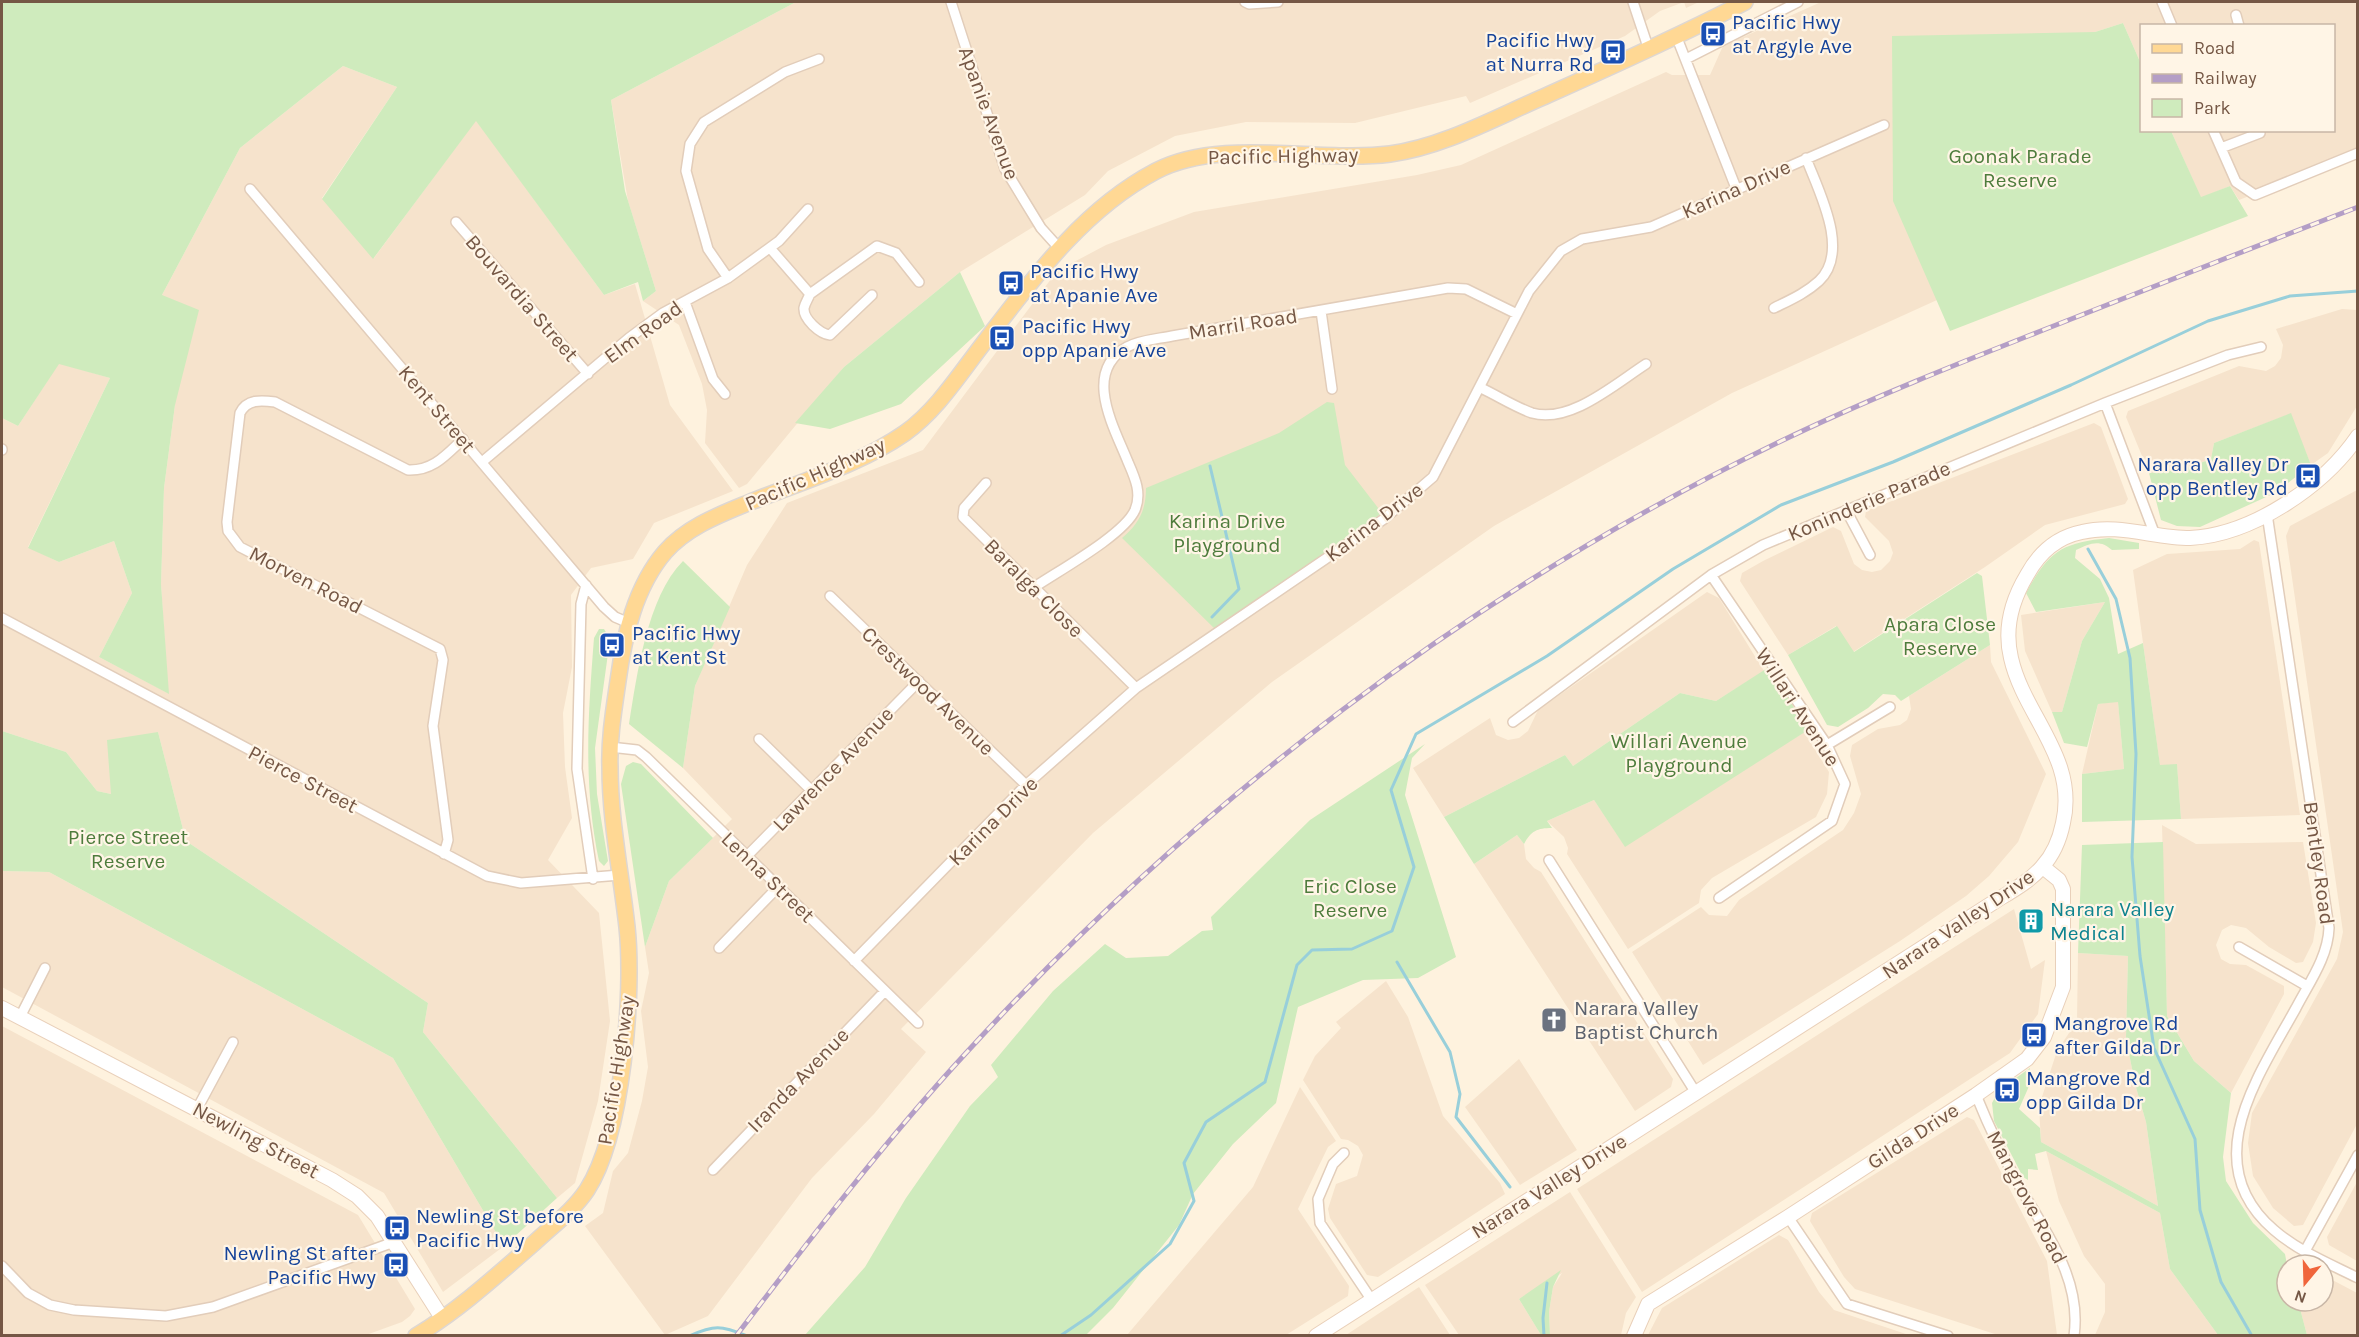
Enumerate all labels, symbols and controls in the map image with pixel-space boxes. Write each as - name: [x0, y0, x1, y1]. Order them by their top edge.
- place label: Pacific Hwy at Argyle Ave: [1732, 10, 1852, 58]
- bus stop icon: Pacific Hwy at Argyle Ave: [1698, 19, 1728, 49]
- legend: [2140, 24, 2335, 132]
- place label: Pacific Hwy at Nurra Rd: [1485, 28, 1594, 76]
- bus stop icon: Pacific Hwy at Nurra Rd: [1598, 37, 1628, 67]
- text: Road: [2194, 37, 2235, 59]
- street label: Apanie Avenue: [954, 43, 1024, 183]
- text: Railway: [2194, 67, 2257, 89]
- text: Park: [2194, 97, 2231, 119]
- street label: Pacific Highway: [1207, 143, 1359, 169]
- park label: Goonak Parade Reserve: [1948, 144, 2092, 192]
- street label: Karina Drive: [1678, 154, 1794, 224]
- street label: Bouvardia Street: [461, 230, 584, 366]
- place label: Pacific Hwy at Apanie Ave: [1030, 259, 1158, 307]
- bus stop icon: Pacific Hwy at Apanie Ave: [996, 268, 1026, 298]
- street label: Elm Road: [599, 296, 687, 368]
- street label: Marril Road: [1187, 304, 1299, 344]
- place label: Pacific Hwy opp Apanie Ave: [1022, 314, 1167, 362]
- bus stop icon: Pacific Hwy opp Apanie Ave: [987, 323, 1017, 353]
- street label: Kent Street: [393, 360, 481, 458]
- street label: Pacific Highway: [741, 432, 889, 516]
- place label: Narara Valley Dr opp Bentley Rd: [2137, 452, 2288, 500]
- street label: Koninderie Parade: [1784, 456, 1954, 546]
- bus stop icon: Narara Valley Dr opp Bentley Rd: [2293, 461, 2323, 491]
- street label: Karina Drive: [1320, 477, 1428, 567]
- park label: Karina Drive Playground: [1169, 509, 1285, 557]
- street label: Baralga Close: [980, 534, 1088, 642]
- street label: Morven Road: [245, 541, 367, 619]
- park label: Apara Close Reserve: [1884, 612, 1996, 660]
- place label: Pacific Hwy at Kent St: [632, 621, 741, 669]
- street label: Crestwood Avenue: [857, 622, 999, 760]
- bus stop icon: Pacific Hwy at Kent St: [597, 630, 627, 660]
- street label: Willari Avenue: [1751, 643, 1845, 771]
- street label: Lawrence Avenue: [768, 702, 898, 836]
- park label: Willari Avenue Playground: [1611, 729, 1747, 777]
- street label: Pierce Street: [244, 740, 362, 818]
- street label: Karina Drive: [943, 771, 1043, 871]
- street label: Bentley Road: [2298, 800, 2340, 926]
- park label: Pierce Street Reserve: [68, 825, 188, 873]
- street label: Lenna Street: [716, 827, 820, 927]
- street label: Narara Valley Drive: [1877, 864, 2039, 984]
- park label: Eric Close Reserve: [1303, 874, 1397, 922]
- place label: Narara Valley Medical: [2050, 897, 2174, 945]
- building icon: Narara Valley Medical: [2016, 906, 2046, 936]
- street label: Pacific Highway: [592, 993, 640, 1146]
- place label: Narara Valley Baptist Church: [1574, 996, 1718, 1044]
- church icon: Narara Valley Baptist Church: [1539, 1005, 1569, 1035]
- place label: Mangrove Rd after Gilda Dr: [2054, 1011, 2181, 1059]
- bus stop icon: Mangrove Rd after Gilda Dr: [2019, 1020, 2049, 1050]
- street label: Iranda Avenue: [742, 1023, 854, 1137]
- place label: Mangrove Rd opp Gilda Dr: [2026, 1066, 2151, 1114]
- bus stop icon: Mangrove Rd opp Gilda Dr: [1992, 1075, 2022, 1105]
- street label: Newling Street: [189, 1097, 323, 1183]
- street label: Gilda Drive: [1863, 1098, 1963, 1174]
- street label: Mangrove Road: [1982, 1126, 2072, 1268]
- street label: Narara Valley Drive: [1467, 1129, 1631, 1243]
- place label: Newling St before Pacific Hwy: [416, 1204, 584, 1252]
- bus stop icon: Newling St before Pacific Hwy: [382, 1213, 412, 1243]
- place label: Newling St after Pacific Hwy: [223, 1241, 376, 1289]
- bus stop icon: Newling St after Pacific Hwy: [381, 1250, 411, 1280]
- north arrow: [2275, 1253, 2335, 1313]
- text: N: [2292, 1286, 2309, 1308]

